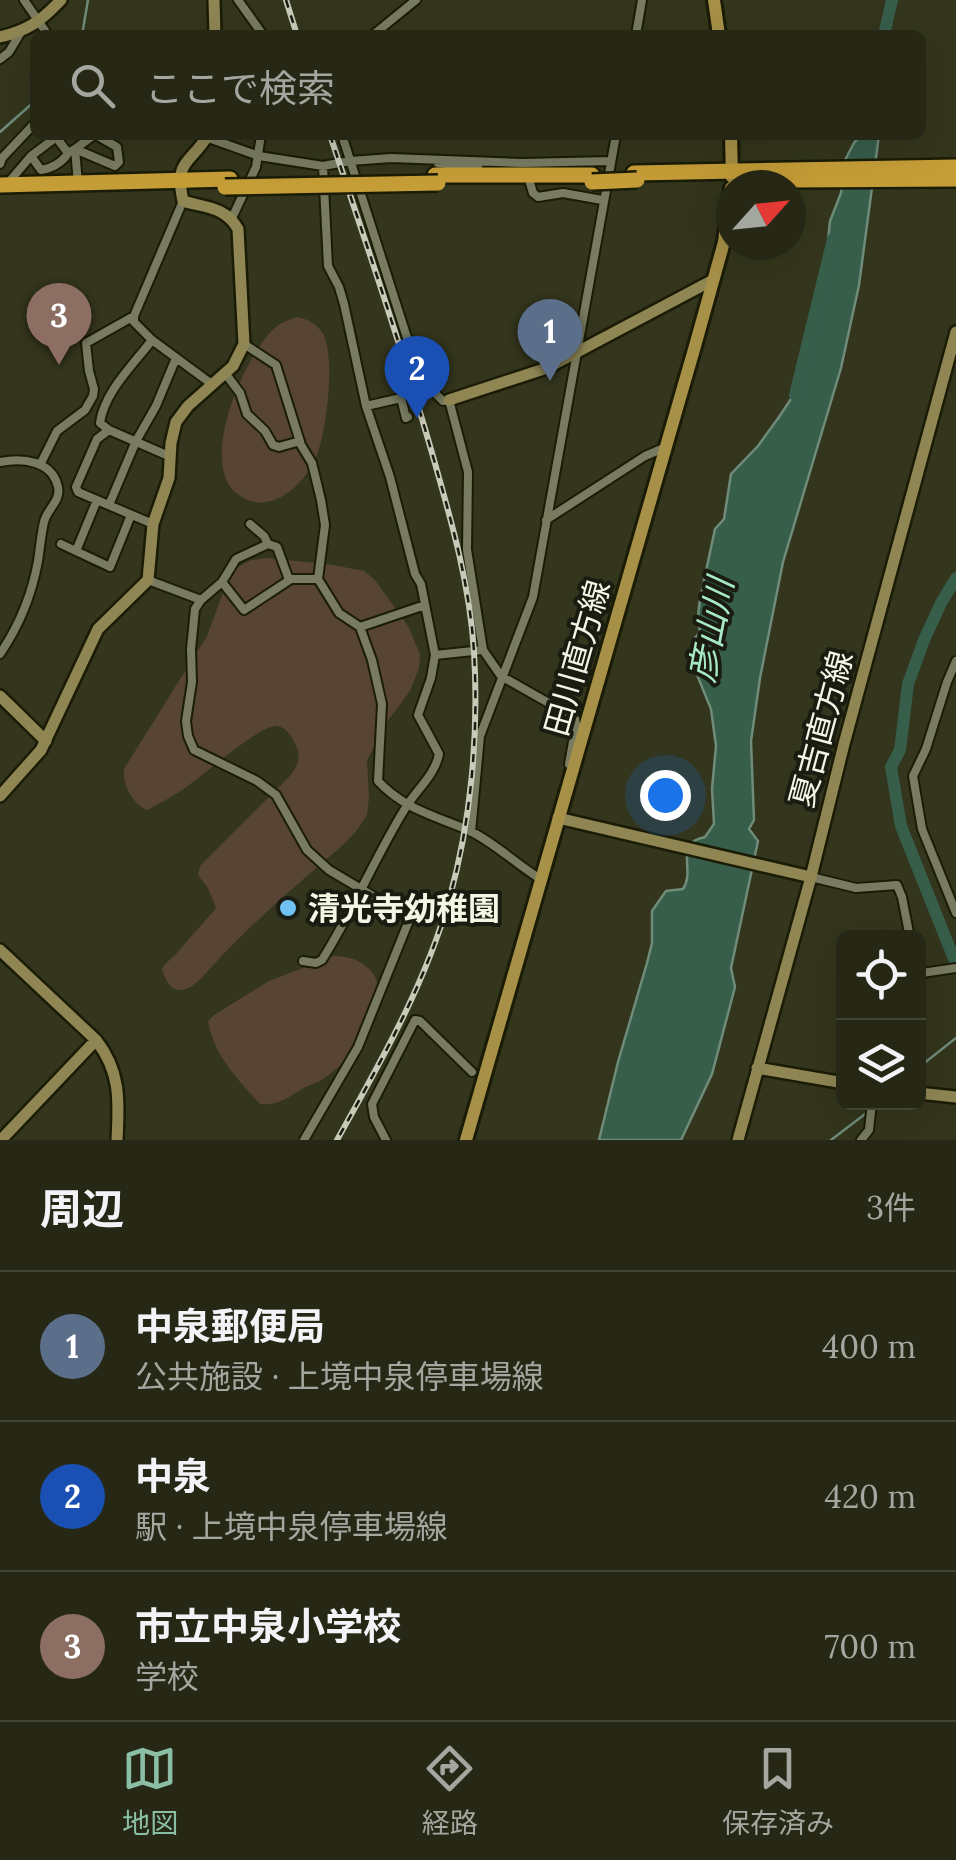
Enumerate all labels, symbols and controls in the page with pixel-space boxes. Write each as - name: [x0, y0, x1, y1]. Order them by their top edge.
- search box: [30, 30, 926, 140]
- icon: search: [65, 58, 120, 113]
- text: ここで検索: [145, 64, 335, 112]
- north arrow: [716, 170, 806, 260]
- pin: 3: [27, 282, 92, 365]
- pin: 1: [518, 298, 582, 381]
- pin: 2: [384, 336, 450, 418]
- water label: 彦山川: [679, 570, 744, 686]
- street label: 田川直方線: [535, 575, 619, 741]
- street label: 夏吉直方線: [780, 646, 862, 812]
- your location: [640, 770, 691, 821]
- place label: 清光寺幼稚園: [308, 888, 500, 929]
- marker: 清光寺幼稚園: [277, 897, 299, 919]
- map controls: [836, 930, 926, 1110]
- button: locate: [836, 930, 926, 1020]
- button: layers: [836, 1020, 926, 1110]
- text: 周辺: [40, 1182, 124, 1236]
- text: 3件: [866, 1187, 916, 1228]
- text: 中泉郵便局: [135, 1302, 325, 1350]
- text: 1: [66, 1326, 79, 1367]
- text: 400 m: [822, 1326, 916, 1367]
- text: 公共施設 · 上境中泉停車場線: [135, 1356, 544, 1397]
- text: 中泉: [135, 1452, 211, 1500]
- text: 2: [64, 1476, 81, 1517]
- text: 420 m: [825, 1476, 916, 1517]
- text: 駅 · 上境中泉停車場線: [135, 1506, 448, 1547]
- text: 市立中泉小学校: [135, 1602, 401, 1650]
- text: 3: [64, 1626, 81, 1667]
- text: 700 m: [824, 1626, 916, 1667]
- text: 学校: [135, 1656, 199, 1697]
- tab: 地図: [122, 1741, 178, 1841]
- tab: 経路: [422, 1741, 478, 1841]
- tab: 保存済み: [722, 1741, 834, 1841]

